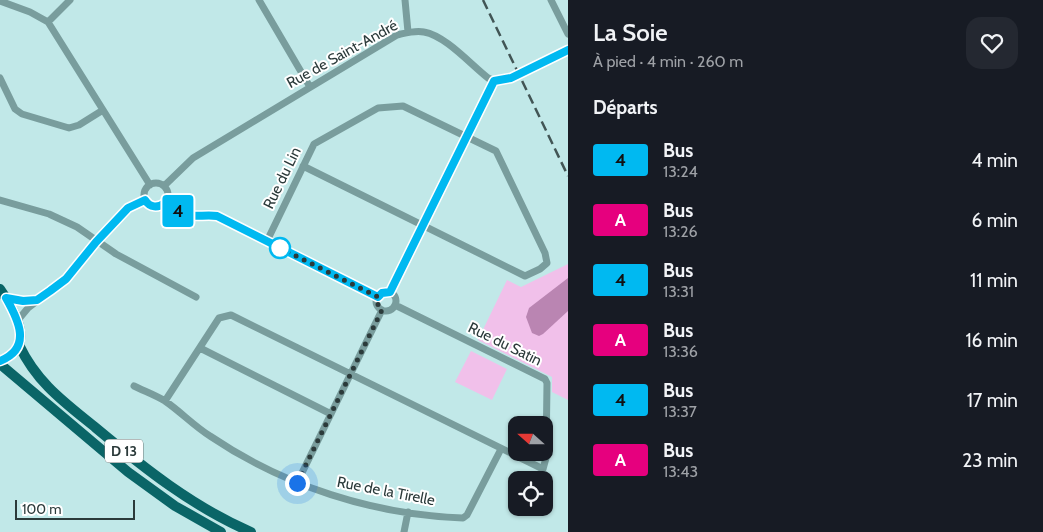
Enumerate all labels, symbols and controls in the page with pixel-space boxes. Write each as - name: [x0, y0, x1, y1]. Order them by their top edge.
- street label: Rue de Saint-André: [283, 16, 401, 92]
- button: heart: [966, 17, 1018, 69]
- text: La Soie: [593, 18, 668, 47]
- text: À pied · 4 min · 260 m: [593, 52, 743, 71]
- text: Départs: [593, 96, 658, 119]
- text: Bus: [663, 139, 693, 162]
- street label: Rue du Lin: [259, 144, 305, 212]
- text: 4: [615, 149, 626, 171]
- text: 4 min: [971, 149, 1018, 172]
- text: 13:24: [663, 162, 698, 181]
- line badge: 4: [162, 195, 194, 227]
- text: Bus: [663, 199, 693, 222]
- text: 4: [172, 200, 184, 222]
- text: A: [615, 209, 626, 231]
- text: 6 min: [972, 209, 1018, 232]
- text: 13:26: [663, 222, 698, 241]
- unlabelled marker: [269, 237, 291, 259]
- text: Bus: [663, 259, 693, 282]
- text: 4: [615, 269, 626, 291]
- text: 11 min: [970, 269, 1018, 292]
- text: 13:31: [663, 282, 694, 301]
- street label: Rue du Satin: [465, 318, 545, 370]
- text: Bus: [663, 319, 693, 342]
- text: A: [615, 329, 626, 351]
- text: 16 min: [965, 329, 1018, 352]
- text: 13:36: [663, 342, 698, 361]
- text: Bus: [663, 379, 693, 402]
- text: 4: [615, 389, 626, 411]
- text: 17 min: [967, 389, 1018, 412]
- text: 13:37: [663, 402, 697, 421]
- north arrow: [508, 416, 552, 461]
- map controls: [508, 416, 553, 516]
- text: Bus: [663, 439, 693, 462]
- road number: D 13: [105, 440, 143, 462]
- text: A: [615, 449, 626, 471]
- text: 23 min: [962, 449, 1018, 472]
- text: 13:43: [663, 462, 698, 481]
- your location: [285, 471, 310, 496]
- button: locate: [508, 471, 553, 516]
- street label: Rue de la Tirelle: [336, 473, 437, 509]
- scale bar: [15, 497, 135, 520]
- text: 100 m: [22, 500, 62, 518]

